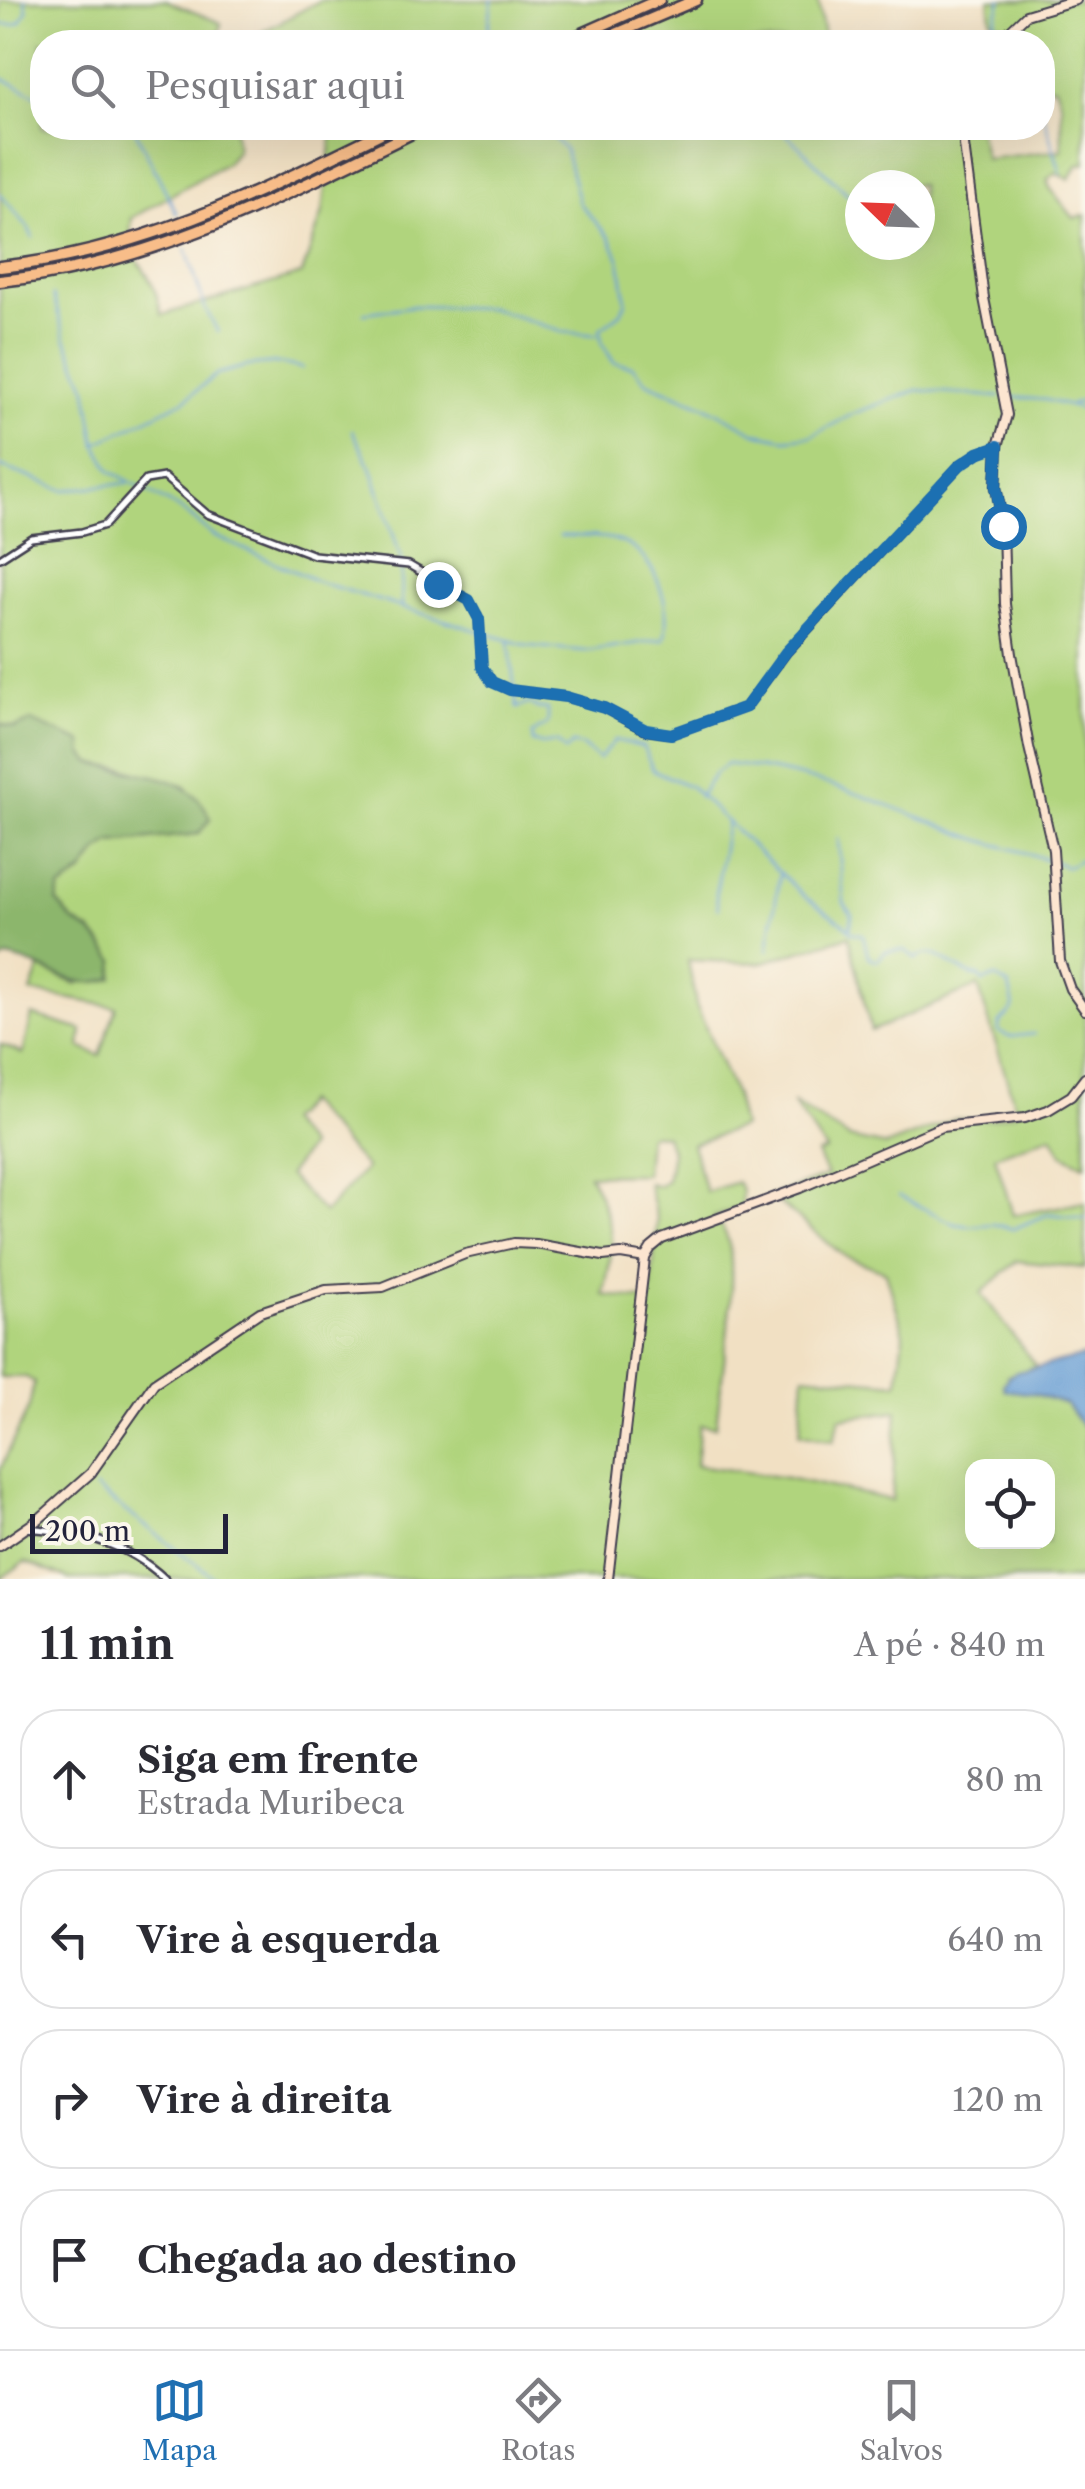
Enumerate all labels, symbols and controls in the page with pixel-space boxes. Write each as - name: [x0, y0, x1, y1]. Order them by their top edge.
- search box: [30, 30, 1055, 140]
- icon: search: [65, 58, 120, 113]
- text: Pesquisar aqui: [145, 62, 405, 109]
- north arrow: [845, 170, 935, 260]
- route start: [981, 504, 1027, 550]
- route end: [416, 562, 462, 608]
- map controls: [965, 1459, 1055, 1549]
- button: locate: [965, 1459, 1055, 1549]
- scale bar: [30, 1509, 228, 1554]
- text: 200 m: [45, 1514, 130, 1548]
- text: 11 min: [40, 1618, 174, 1670]
- text: A pé · 840 m: [854, 1625, 1045, 1664]
- text: Siga em frente: [137, 1736, 418, 1783]
- icon: ahead: [42, 1752, 97, 1807]
- text: 80 m: [965, 1760, 1043, 1799]
- text: Estrada Muribeca: [137, 1783, 404, 1822]
- icon: left: [42, 1912, 97, 1967]
- text: Vire à esquerda: [137, 1916, 440, 1963]
- text: 640 m: [947, 1920, 1043, 1959]
- icon: right: [42, 2072, 97, 2127]
- text: Vire à direita: [137, 2076, 392, 2123]
- text: 120 m: [953, 2080, 1043, 2119]
- icon: arrive: [42, 2232, 97, 2287]
- text: Chegada ao destino: [137, 2236, 517, 2283]
- tab: Mapa: [142, 2373, 217, 2467]
- tab: Rotas: [501, 2373, 575, 2467]
- tab: Salvos: [860, 2373, 943, 2467]

